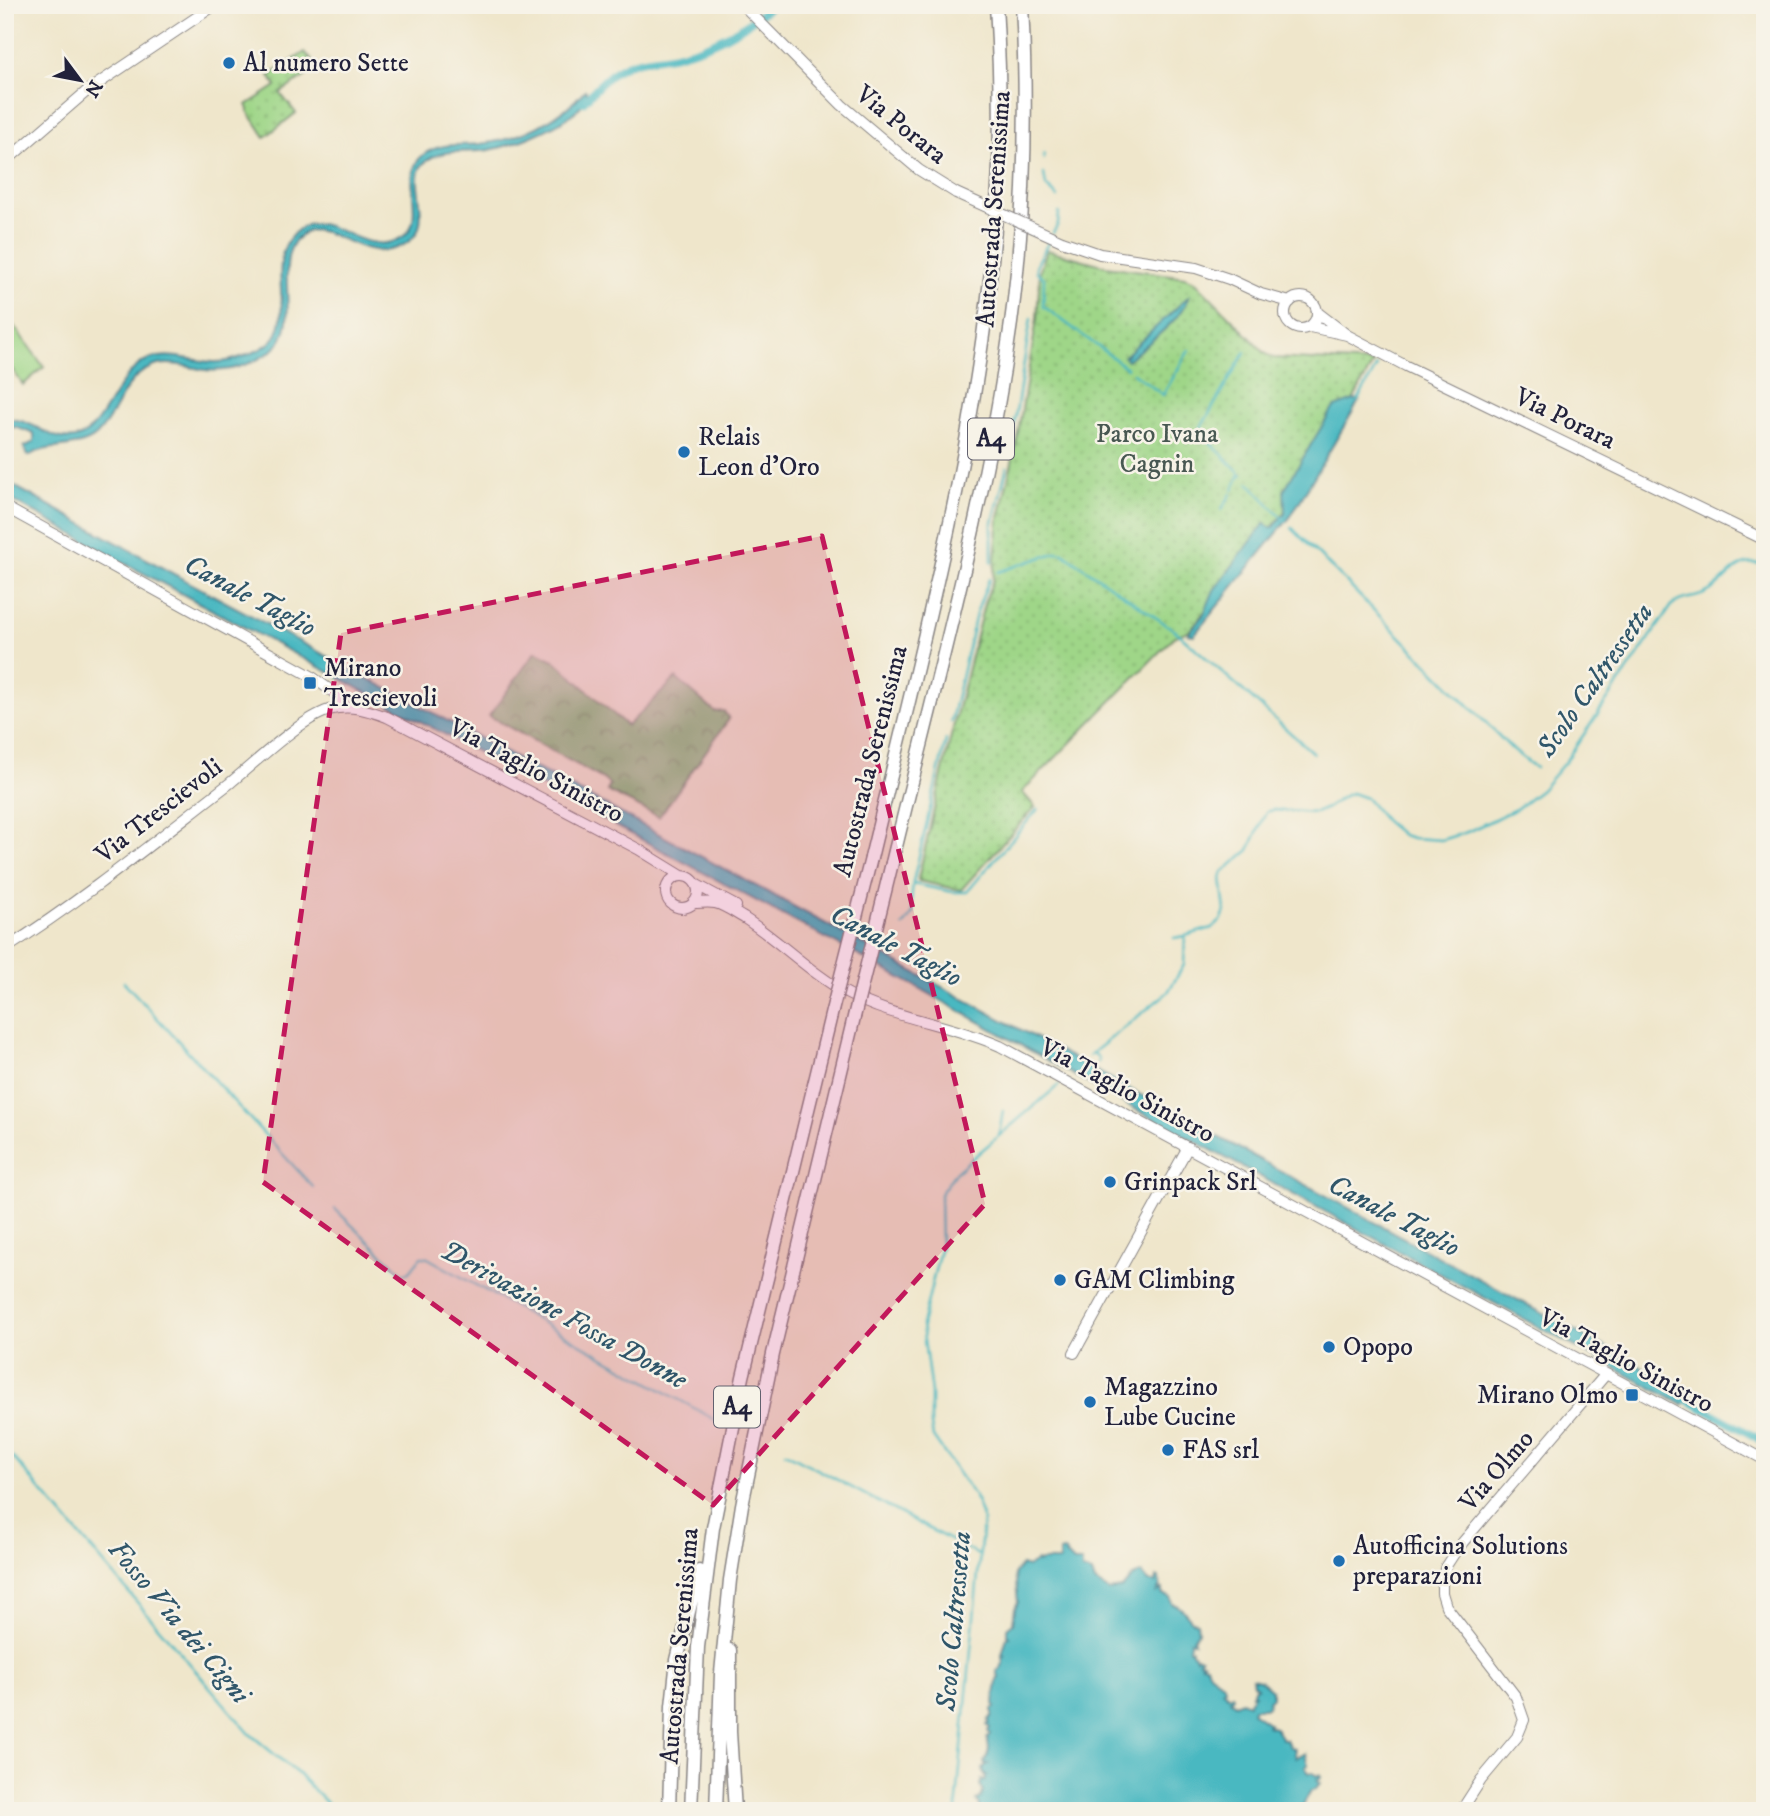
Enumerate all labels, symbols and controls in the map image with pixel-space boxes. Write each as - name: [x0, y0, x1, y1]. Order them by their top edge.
- north arrow: [46, 46, 116, 116]
- place label: Al numero Sette: [243, 47, 409, 80]
- marker: Al numero Sette: [221, 55, 237, 71]
- text: N: [79, 76, 107, 101]
- street label: Via Porara: [848, 78, 953, 172]
- street label: Autostrada Serenissima: [969, 90, 1019, 328]
- street label: Via Porara: [1508, 380, 1621, 458]
- road number: A4: [968, 418, 1014, 460]
- park label: Parco Ivana Cagnin: [1096, 418, 1218, 481]
- place label: Relais Leon d'Oro: [698, 421, 820, 484]
- marker: Relais Leon d'Oro: [676, 444, 692, 460]
- water label: Canale Taglio: [178, 547, 322, 645]
- water label: Scolo Caltressetta: [1528, 596, 1661, 765]
- street label: Autostrada Serenissima: [826, 642, 916, 880]
- place label: Mirano Trescievoli: [324, 652, 437, 715]
- marker: Mirano Trescievoli: [302, 675, 318, 691]
- street label: Via Taglio Sinistro: [442, 711, 629, 831]
- street label: Via Trescievoli: [88, 751, 229, 872]
- water label: Canale Taglio: [824, 897, 968, 995]
- street label: Via Taglio Sinistro: [1033, 1031, 1220, 1151]
- place label: Grinpack Srl: [1124, 1166, 1257, 1199]
- water label: Canale Taglio: [1322, 1167, 1466, 1265]
- marker: Grinpack Srl: [1102, 1174, 1118, 1190]
- water label: Derivazione Fossa Donne: [435, 1233, 695, 1398]
- place label: GAM Climbing: [1074, 1264, 1235, 1297]
- marker: GAM Climbing: [1052, 1272, 1068, 1288]
- street label: Via Taglio Sinistro: [1532, 1301, 1719, 1421]
- place label: Opopo: [1343, 1331, 1413, 1364]
- marker: Opopo: [1321, 1339, 1337, 1355]
- place label: Magazzino Lube Cucine: [1104, 1371, 1236, 1434]
- place label: Mirano Olmo: [1477, 1379, 1618, 1412]
- road number: A4: [714, 1386, 760, 1428]
- marker: Mirano Olmo: [1624, 1387, 1640, 1403]
- marker: Magazzino Lube Cucine: [1082, 1394, 1098, 1410]
- street label: Via Olmo: [1452, 1423, 1542, 1519]
- place label: FAS srl: [1182, 1434, 1259, 1467]
- marker: FAS srl: [1160, 1442, 1176, 1458]
- street label: Autostrada Serenissima: [653, 1526, 707, 1766]
- water label: Scolo Caltressetta: [929, 1530, 979, 1713]
- place label: Autofficina Solutions preparazioni: [1352, 1530, 1568, 1593]
- water label: Fosso Via dei Cigni: [100, 1533, 259, 1712]
- marker: Autofficina Solutions preparazioni: [1331, 1553, 1347, 1569]

